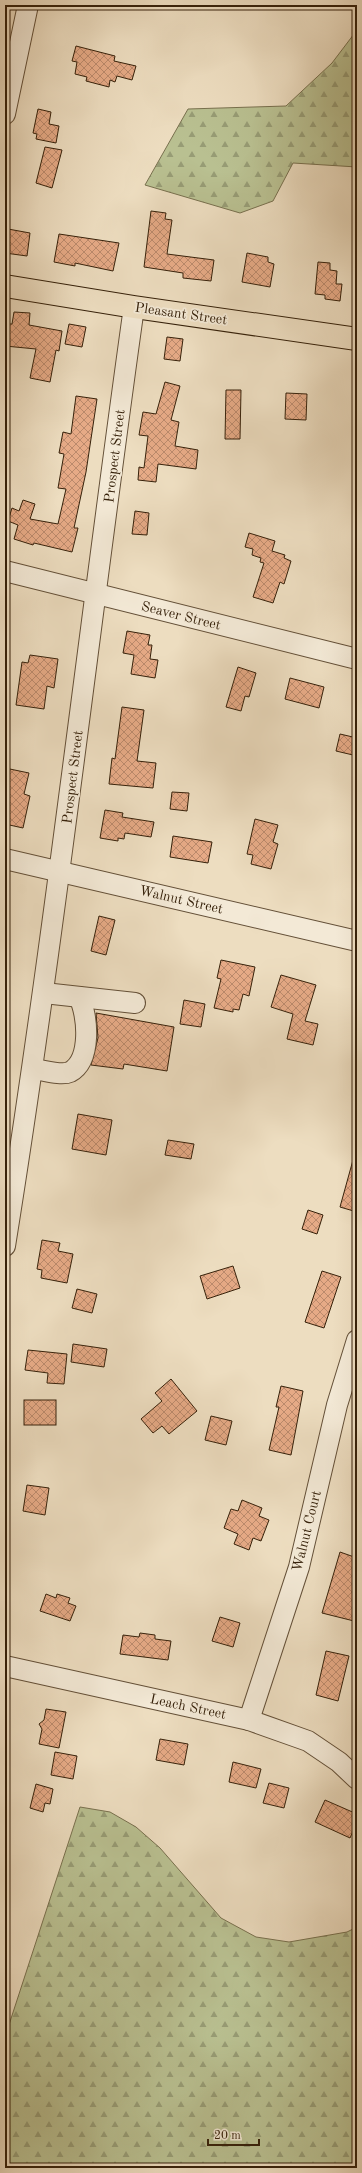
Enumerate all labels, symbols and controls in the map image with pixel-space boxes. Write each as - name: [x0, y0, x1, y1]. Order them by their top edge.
- street label: Pleasant Street: [134, 301, 228, 327]
- street label: Prospect Street: [102, 408, 128, 504]
- street label: Seaver Street: [140, 599, 222, 633]
- street label: Prospect Street: [60, 729, 86, 825]
- street label: Walnut Street: [138, 884, 224, 916]
- street label: Walnut Court: [290, 1489, 324, 1573]
- street label: Leach Street: [149, 1692, 227, 1722]
- scale bar: [208, 2121, 259, 2147]
- text: 20 m: [214, 2130, 241, 2142]

